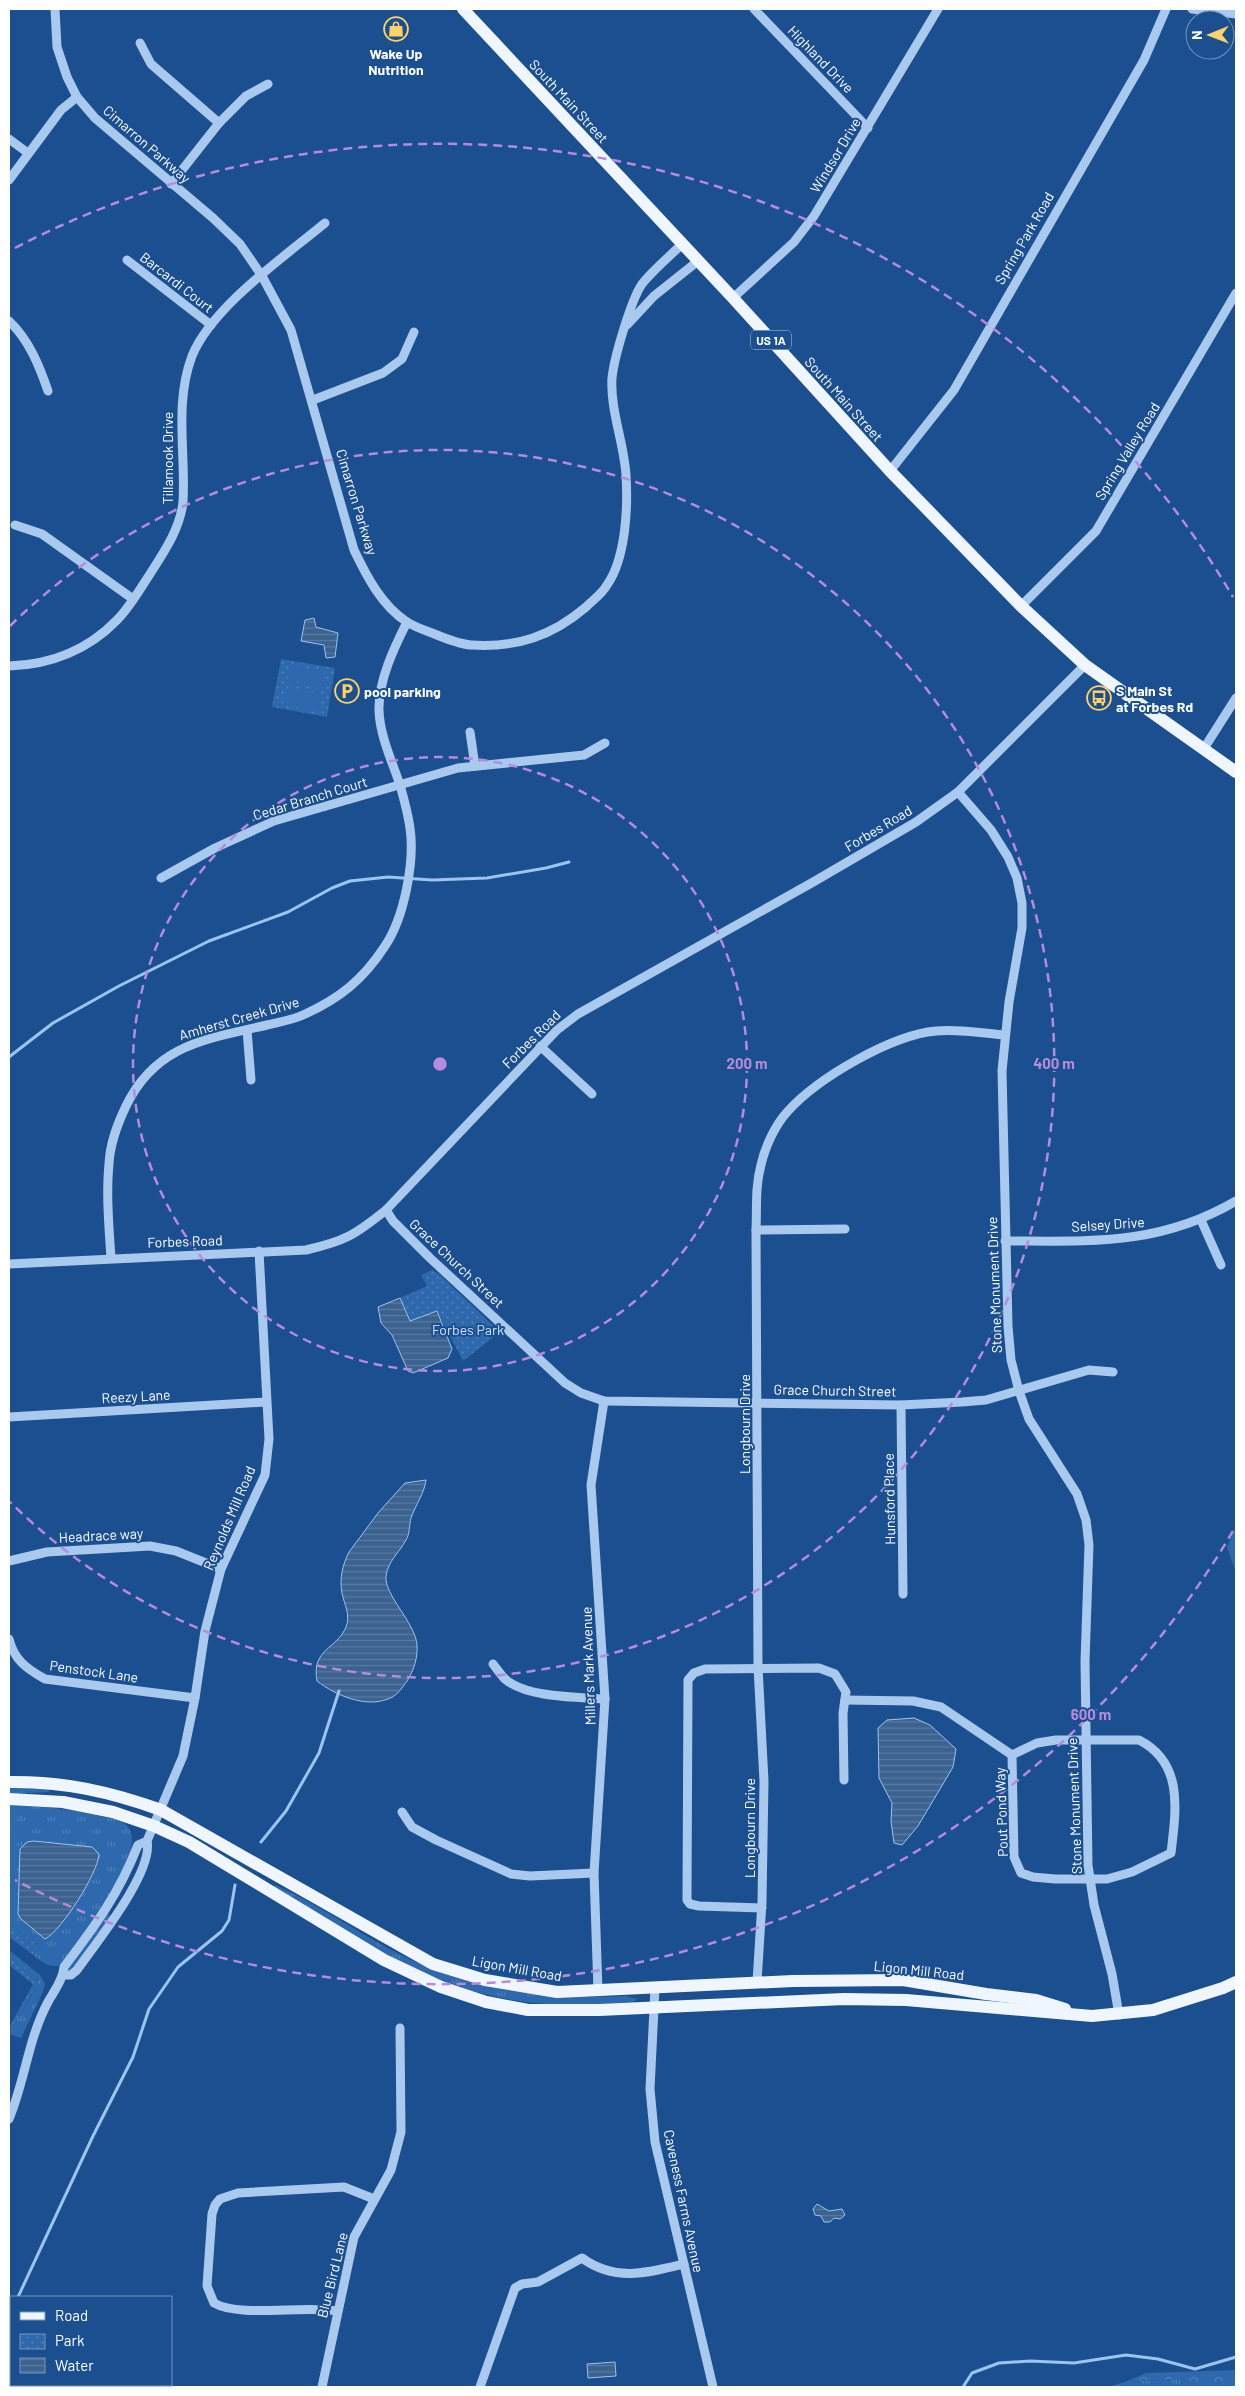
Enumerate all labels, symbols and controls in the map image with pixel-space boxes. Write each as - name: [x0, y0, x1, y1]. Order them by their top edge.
- north arrow: [1185, 10, 1235, 60]
- shop icon: Wake Up Nutrition: [383, 16, 409, 42]
- street label: Highland Drive: [785, 22, 857, 96]
- text: N: [1188, 30, 1205, 40]
- place label: Wake Up Nutrition: [368, 45, 424, 78]
- street label: South Main Street: [526, 56, 612, 146]
- street label: Cimarron Parkway: [100, 102, 194, 187]
- street label: Windsor Drive: [806, 114, 864, 196]
- street label: Spring Park Road: [991, 189, 1057, 287]
- street label: Barcardi Court: [137, 248, 217, 316]
- road number: US 1A: [751, 330, 791, 350]
- street label: South Main Street: [802, 353, 886, 445]
- street label: Spring Valley Road: [1091, 399, 1163, 503]
- street label: Tillamook Drive: [159, 412, 176, 504]
- street label: Cimarron Parkway: [333, 447, 381, 558]
- parking icon: pool parking: [334, 678, 360, 704]
- place label: S Main St at Forbes Rd: [1116, 682, 1193, 715]
- place label: pool parking: [364, 683, 441, 700]
- bus stop icon: S Main St at Forbes Rd: [1086, 685, 1112, 711]
- street label: Cedar Branch Court: [251, 773, 369, 823]
- street label: Forbes Road: [841, 801, 915, 855]
- street label: Amherst Creek Drive: [177, 993, 301, 1043]
- street label: Forbes Road: [498, 1006, 564, 1072]
- text: 200 m: [726, 1054, 768, 1072]
- text: 400 m: [1033, 1054, 1075, 1072]
- centre of rings: [431, 1055, 449, 1073]
- street label: Selsey Drive: [1071, 1213, 1145, 1235]
- street label: Grace Church Street: [406, 1215, 508, 1311]
- street label: Stone Monument Drive: [983, 1216, 1005, 1354]
- street label: Forbes Road: [147, 1231, 223, 1251]
- park label: Forbes Park: [432, 1321, 504, 1338]
- street label: Longbourn Drive: [736, 1374, 753, 1474]
- street label: Grace Church Street: [773, 1380, 897, 1400]
- street label: Reezy Lane: [101, 1386, 171, 1406]
- street label: Hunsford Place: [880, 1453, 898, 1545]
- street label: Reynolds Mill Road: [199, 1463, 259, 1573]
- street label: Headrace way: [58, 1524, 144, 1546]
- street label: Millers Mark Avenue: [577, 1606, 599, 1726]
- street label: Penstock Lane: [49, 1656, 139, 1686]
- text: 600 m: [1071, 1705, 1111, 1723]
- street label: Stone Monument Drive: [1063, 1737, 1085, 1875]
- street label: Pout Pond Way: [991, 1766, 1011, 1857]
- street label: Longbourn Drive: [741, 1778, 758, 1878]
- street label: Ligon Mill Road: [471, 1952, 563, 1984]
- street label: Ligon Mill Road: [873, 1957, 965, 1983]
- street label: Caveness Farms Avenue: [661, 2128, 707, 2274]
- street label: Blue Bird Lane: [313, 2230, 351, 2320]
- legend: [10, 2296, 172, 2386]
- text: Road: [55, 2306, 88, 2324]
- text: Park: [55, 2331, 85, 2349]
- text: Water: [55, 2356, 94, 2374]

